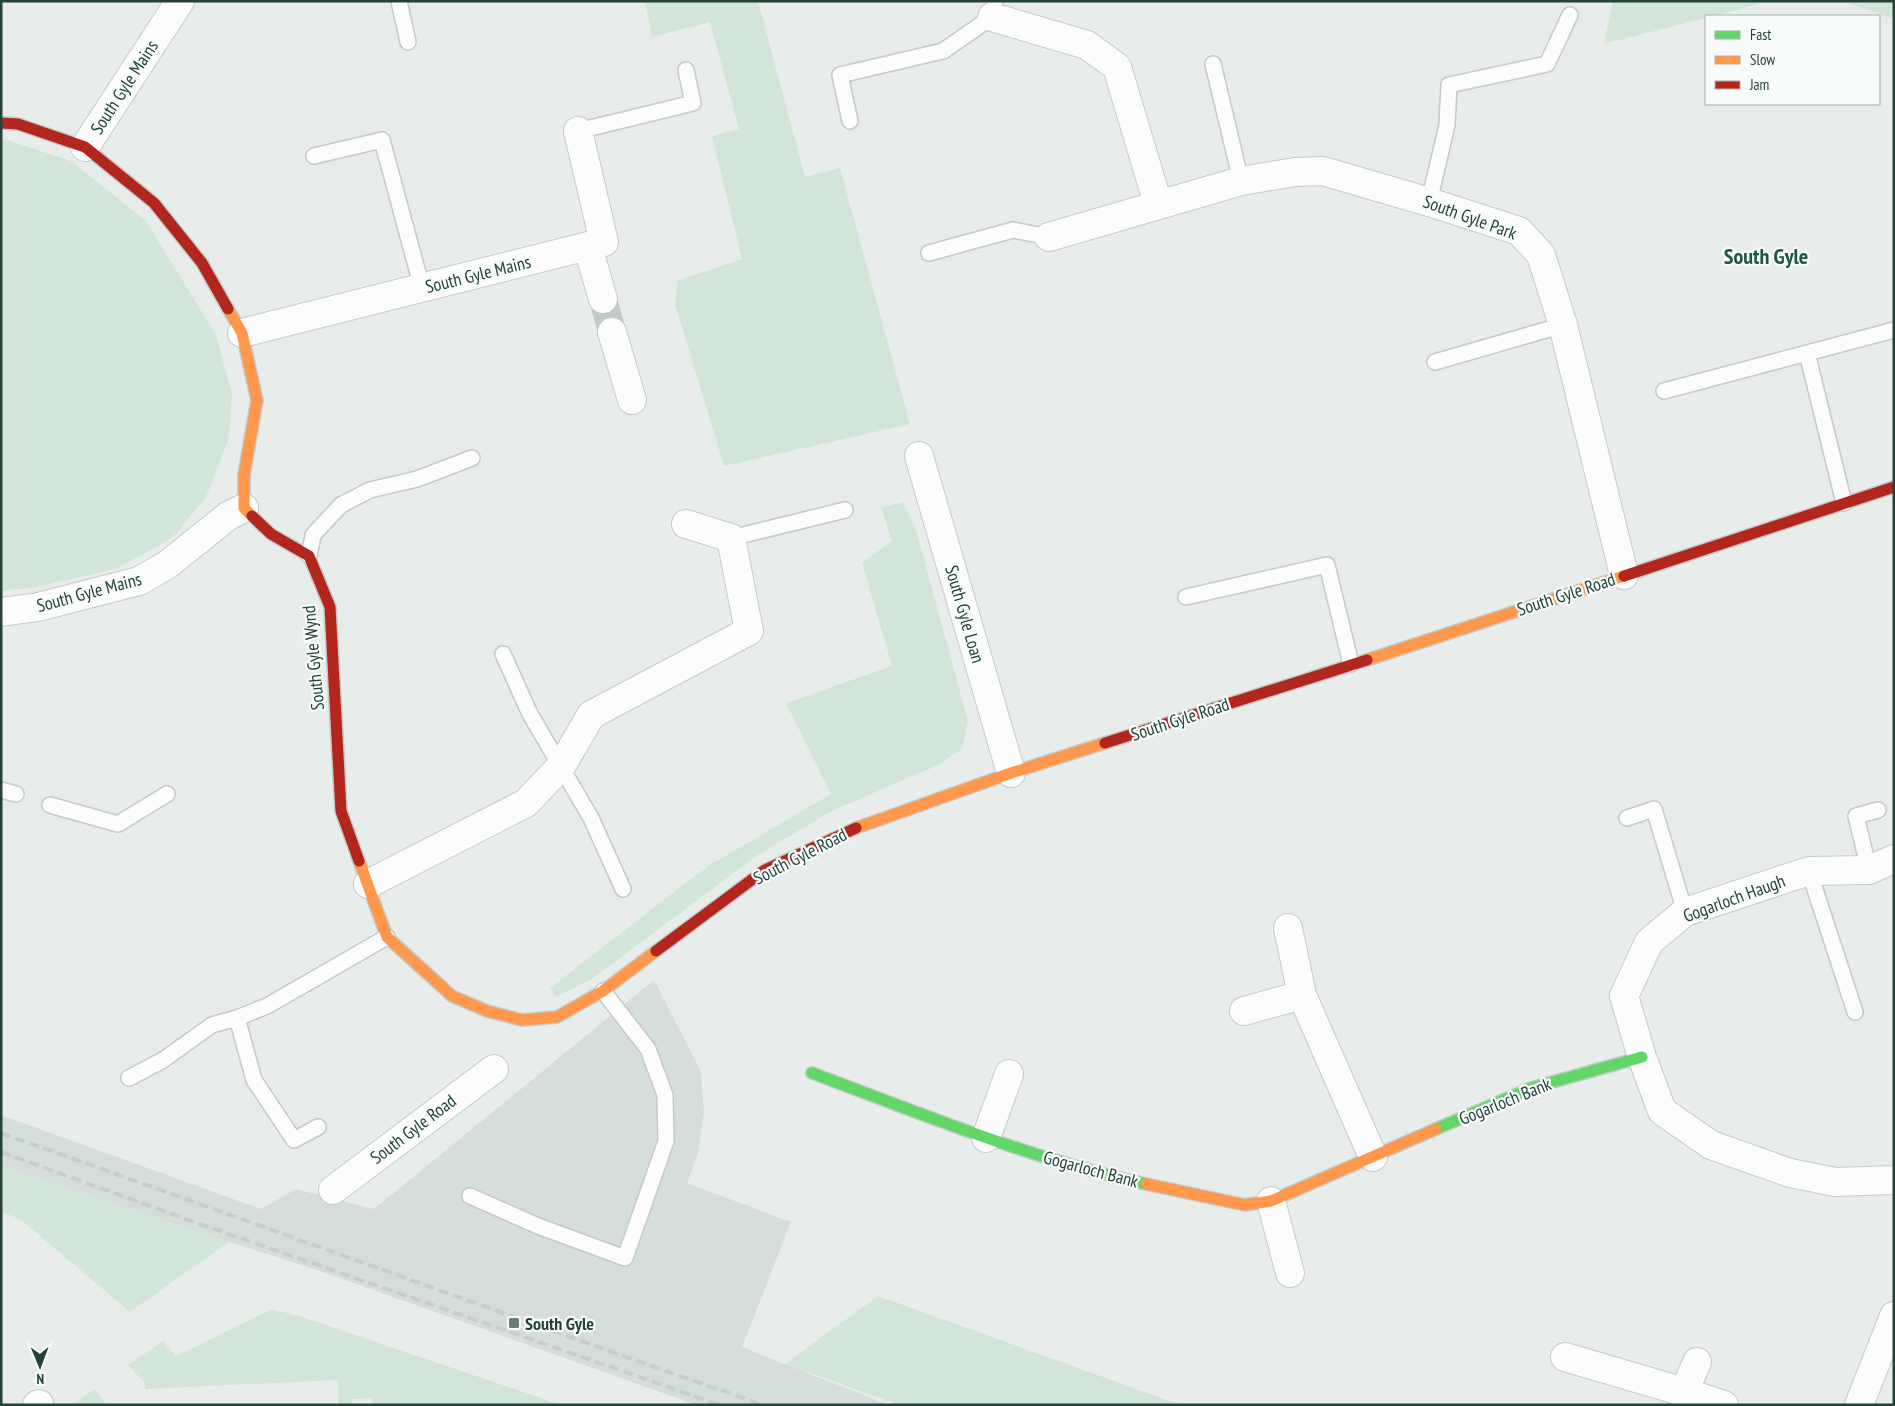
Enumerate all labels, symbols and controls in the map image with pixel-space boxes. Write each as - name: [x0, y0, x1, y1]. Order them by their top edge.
- legend: [1705, 15, 1880, 105]
- text: Fast: [1750, 25, 1771, 44]
- street label: South Gyle Mains: [85, 36, 163, 138]
- text: Slow: [1750, 50, 1775, 69]
- text: Jam: [1749, 75, 1769, 94]
- street label: South Gyle Park: [1420, 189, 1520, 245]
- district label: South Gyle: [1724, 242, 1808, 270]
- street label: South Gyle Mains: [423, 250, 533, 298]
- street label: South Gyle Loan: [940, 562, 990, 666]
- street label: South Gyle Mains: [34, 567, 144, 617]
- street label: South Gyle Road: [1514, 567, 1618, 621]
- street label: South Gyle Wynd: [297, 605, 329, 711]
- street label: South Gyle Road: [1128, 692, 1232, 746]
- street label: South Gyle Road: [749, 823, 851, 889]
- street label: Gogarloch Haugh: [1680, 869, 1788, 927]
- street label: Gogarloch Bank: [1456, 1072, 1554, 1130]
- street label: South Gyle Road: [365, 1089, 461, 1169]
- street label: Gogarloch Bank: [1041, 1145, 1141, 1193]
- place label: South Gyle: [525, 1312, 594, 1335]
- marker: South Gyle: [507, 1316, 521, 1330]
- north arrow: [15, 1341, 65, 1391]
- text: N: [36, 1370, 44, 1388]

